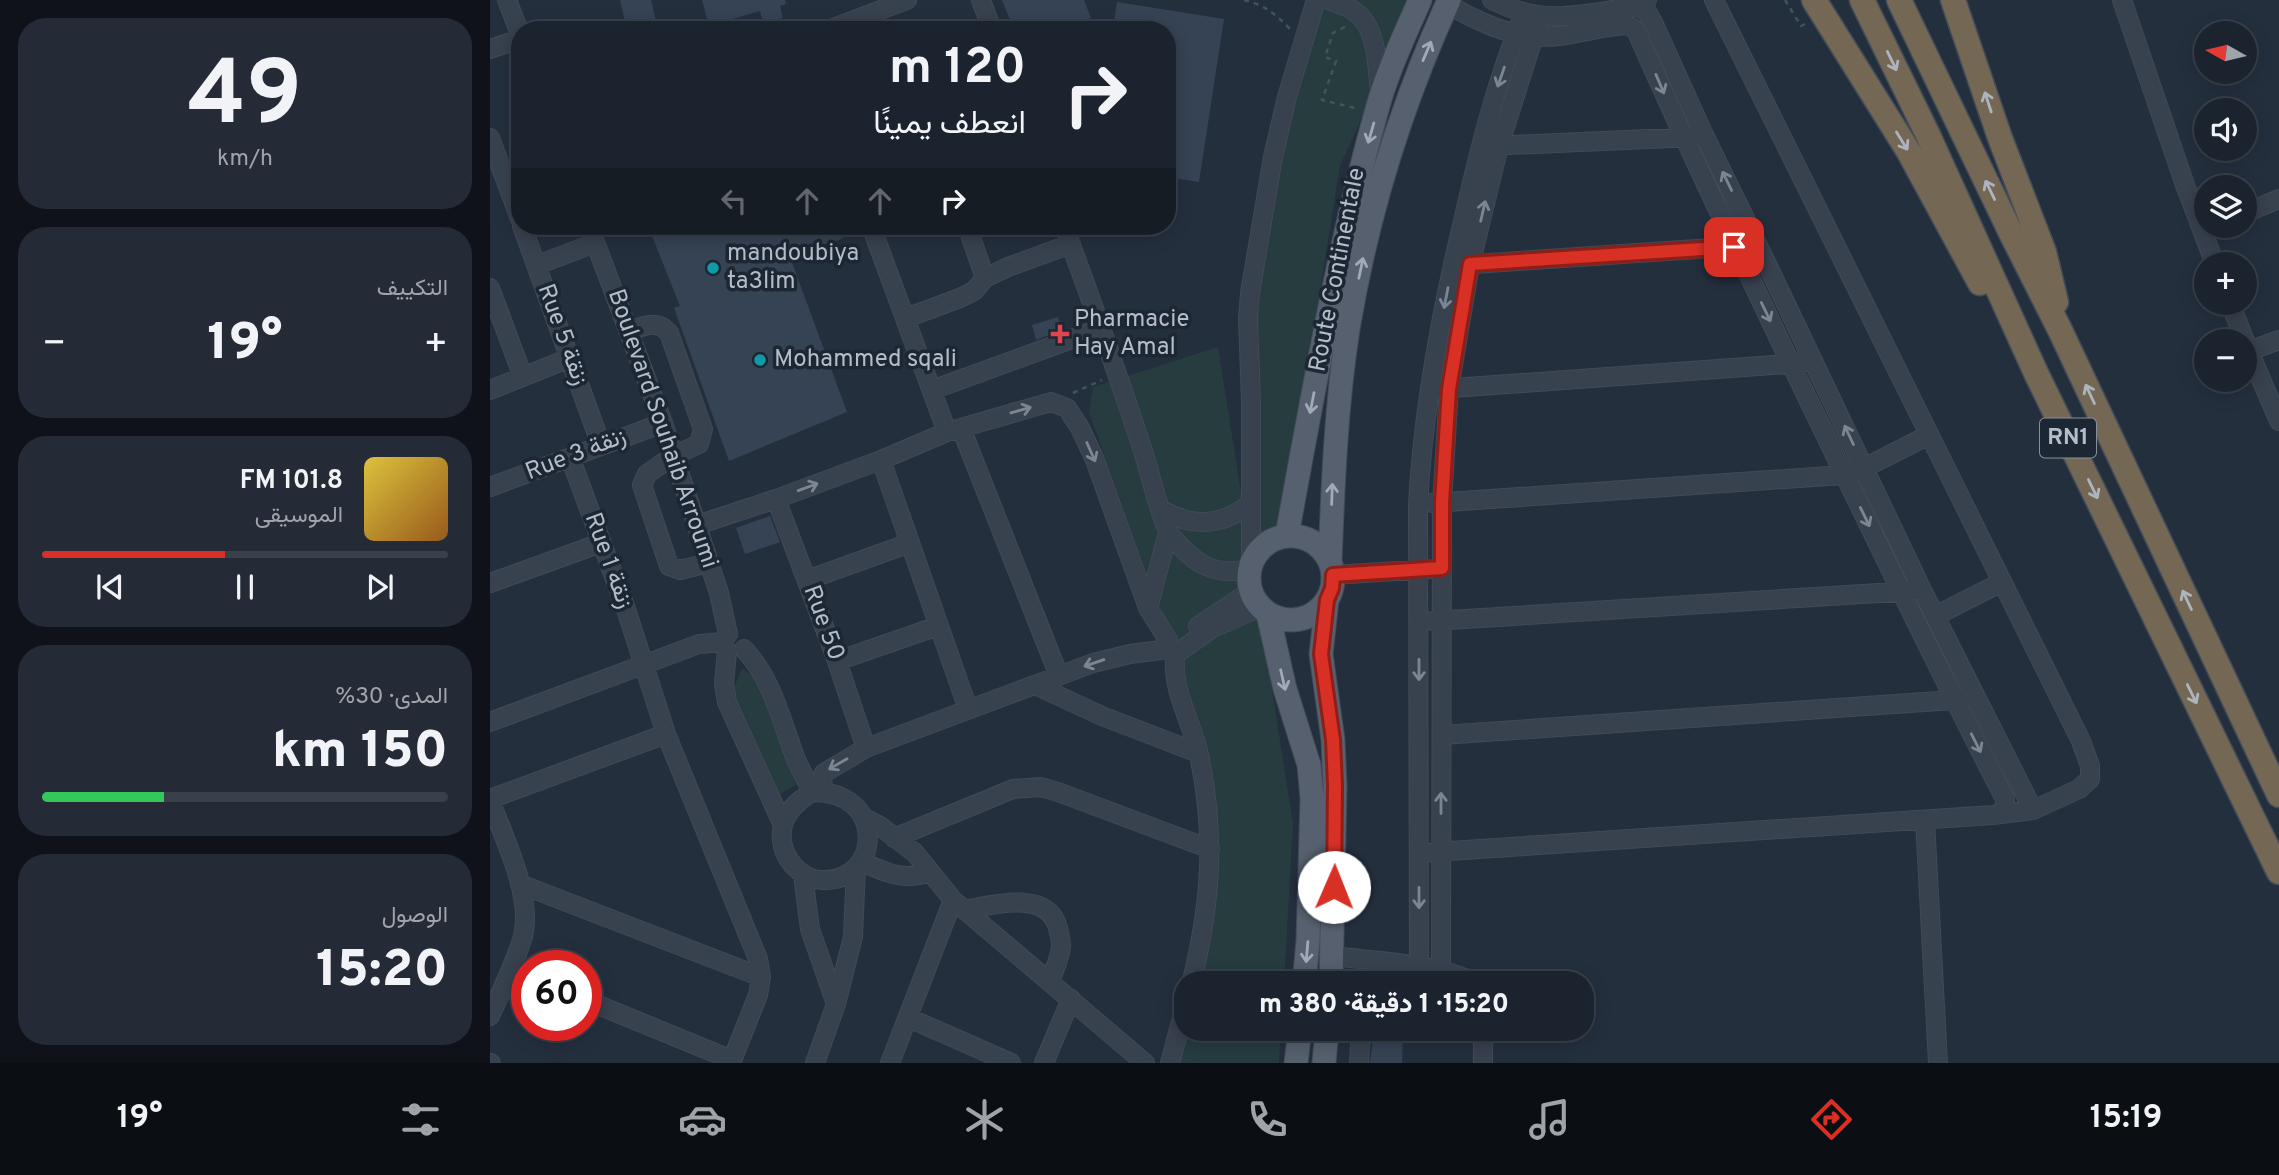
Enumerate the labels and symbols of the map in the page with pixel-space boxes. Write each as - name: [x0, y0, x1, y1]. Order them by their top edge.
- north arrow: [2194, 21, 2258, 84]
- one-way arrow: [1421, 41, 1434, 62]
- one-way arrow: [1886, 50, 1899, 71]
- one-way arrow: [1494, 66, 1506, 88]
- one-way arrow: [1654, 73, 1667, 94]
- one-way arrow: [1981, 92, 1993, 114]
- one-way arrow: [1364, 122, 1377, 144]
- one-way arrow: [1895, 131, 1910, 150]
- street label: Route Continentale: [1304, 165, 1372, 375]
- one-way arrow: [1719, 171, 1733, 192]
- one-way arrow: [1983, 180, 1996, 201]
- one-way arrow: [1477, 201, 1490, 223]
- pin: [1704, 217, 1764, 277]
- place label: mandoubiya ta3lim: [727, 239, 859, 297]
- one-way arrow: [1354, 257, 1368, 280]
- marker: mandoubiya ta3lim: [705, 260, 721, 276]
- street label: Rue 5 زنقة: [530, 280, 594, 390]
- street label: Boulevard Souhaib Arroumi: [600, 285, 724, 573]
- one-way arrow: [1439, 286, 1452, 309]
- one-way arrow: [1760, 301, 1774, 322]
- place label: Pharmacie Hay Amal: [1074, 305, 1189, 363]
- marker: Pharmacie Hay Amal: [1052, 326, 1068, 342]
- place label: Mohammed sqali: [774, 345, 957, 375]
- marker: Mohammed sqali: [752, 352, 768, 368]
- one-way arrow: [2083, 384, 2096, 405]
- one-way arrow: [1305, 391, 1319, 414]
- one-way arrow: [1010, 403, 1032, 416]
- road number: RN1: [2040, 418, 2096, 458]
- street label: Rue 3 زنقة: [521, 422, 631, 488]
- one-way arrow: [1842, 425, 1855, 446]
- one-way arrow: [1085, 441, 1098, 462]
- one-way arrow: [2086, 478, 2100, 499]
- one-way arrow: [796, 480, 818, 493]
- one-way arrow: [1326, 482, 1339, 505]
- one-way arrow: [1858, 506, 1872, 527]
- street label: Rue 1 زنقة: [577, 509, 639, 613]
- street label: Rue 50: [796, 581, 850, 665]
- one-way arrow: [2179, 590, 2192, 611]
- one-way arrow: [1084, 658, 1106, 670]
- one-way arrow: [1412, 658, 1426, 681]
- one-way arrow: [1277, 668, 1290, 691]
- one-way arrow: [2186, 683, 2199, 704]
- one-way arrow: [1970, 732, 1984, 753]
- one-way arrow: [828, 757, 848, 771]
- one-way arrow: [1434, 792, 1448, 815]
- position arrow: [1297, 850, 1371, 924]
- one-way arrow: [1412, 886, 1426, 909]
- one-way arrow: [1300, 941, 1313, 963]
- speed limit sign: 60: [511, 950, 602, 1041]

